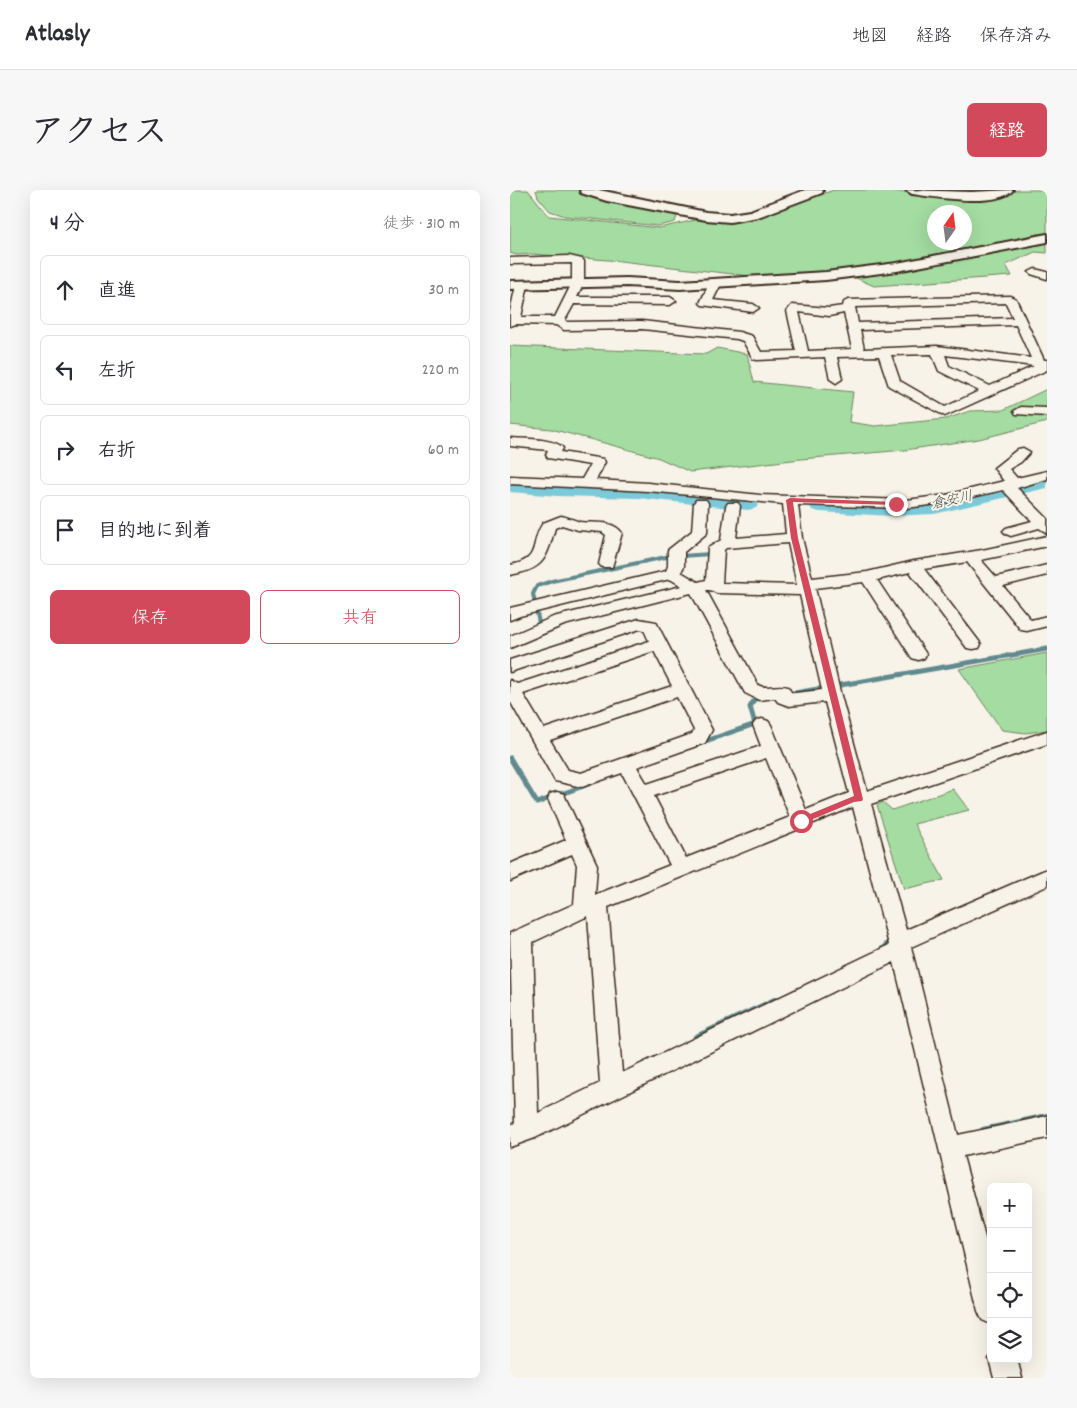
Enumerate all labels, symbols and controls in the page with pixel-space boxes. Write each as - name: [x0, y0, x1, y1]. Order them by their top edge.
- text: Atlasly: [25, 18, 89, 52]
- text: 地図: [852, 25, 888, 50]
- text: 経路: [916, 25, 952, 50]
- text: 保存済み: [980, 25, 1052, 50]
- button: 経路: [967, 103, 1047, 157]
- text: アクセス: [30, 110, 168, 160]
- north arrow: [927, 205, 972, 250]
- text: 4 分: [50, 210, 85, 240]
- text: 徒歩 · 310 m: [383, 213, 460, 236]
- icon: ahead: [51, 276, 79, 304]
- text: 直進: [98, 279, 136, 306]
- text: 30 m: [429, 279, 459, 302]
- icon: left: [51, 356, 79, 384]
- text: 左折: [98, 359, 136, 386]
- text: 220 m: [422, 359, 459, 382]
- icon: right: [51, 436, 79, 464]
- text: 右折: [98, 439, 136, 466]
- text: 60 m: [428, 439, 459, 462]
- water label: 倉安川: [929, 487, 975, 515]
- route end: [885, 493, 908, 516]
- icon: arrive: [51, 516, 79, 544]
- text: 目的地に到着: [98, 519, 212, 546]
- button: 保存: [50, 590, 250, 644]
- button: 共有: [260, 590, 460, 644]
- route start: [790, 810, 813, 833]
- map controls: [987, 1183, 1032, 1363]
- button: +: [987, 1183, 1032, 1228]
- button: −: [987, 1228, 1032, 1273]
- button: locate: [987, 1273, 1032, 1318]
- button: layers: [987, 1318, 1032, 1363]

